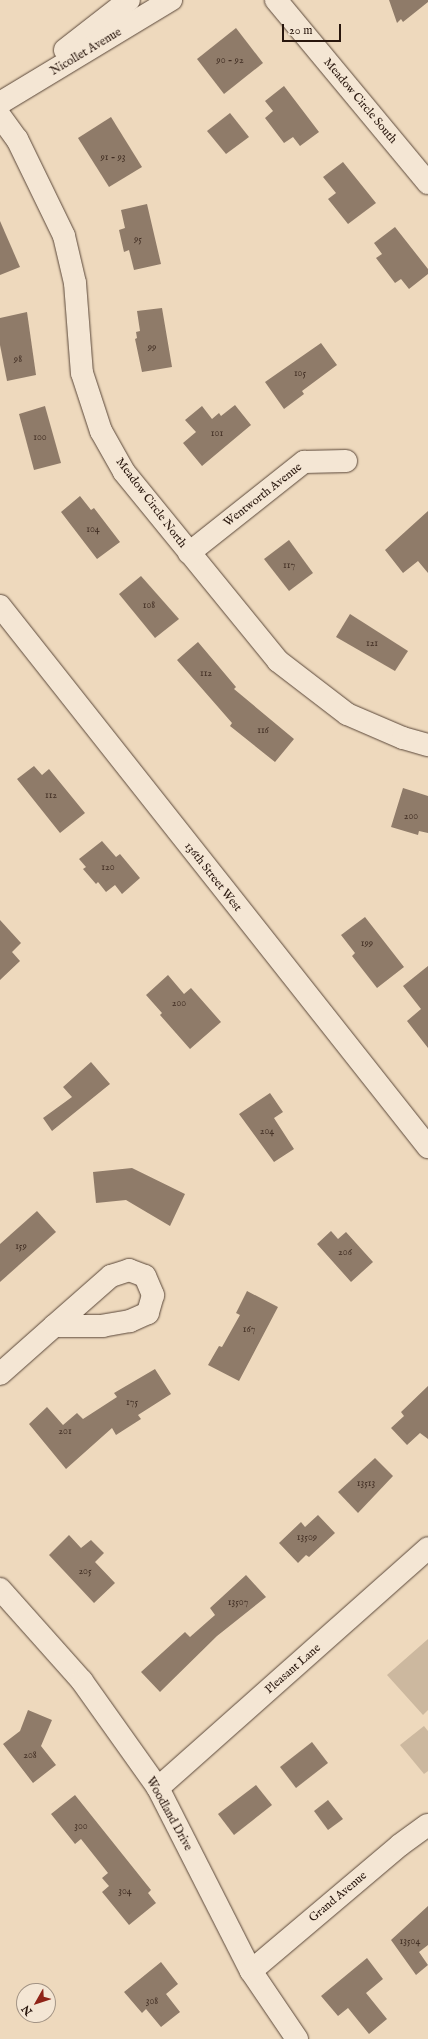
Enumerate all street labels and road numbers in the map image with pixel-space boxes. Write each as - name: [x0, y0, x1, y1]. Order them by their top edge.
- street label: Nicollet Avenue: [48, 25, 124, 79]
- street label: Meadow Circle South: [320, 55, 400, 147]
- street label: Meadow Circle North: [112, 455, 190, 551]
- street label: Wentworth Avenue: [221, 460, 305, 530]
- street label: 136th Street West: [181, 839, 245, 915]
- street label: Pleasant Lane: [262, 1641, 324, 1697]
- street label: Woodland Drive: [143, 1775, 195, 1853]
- street label: Grand Avenue: [306, 1869, 370, 1925]

